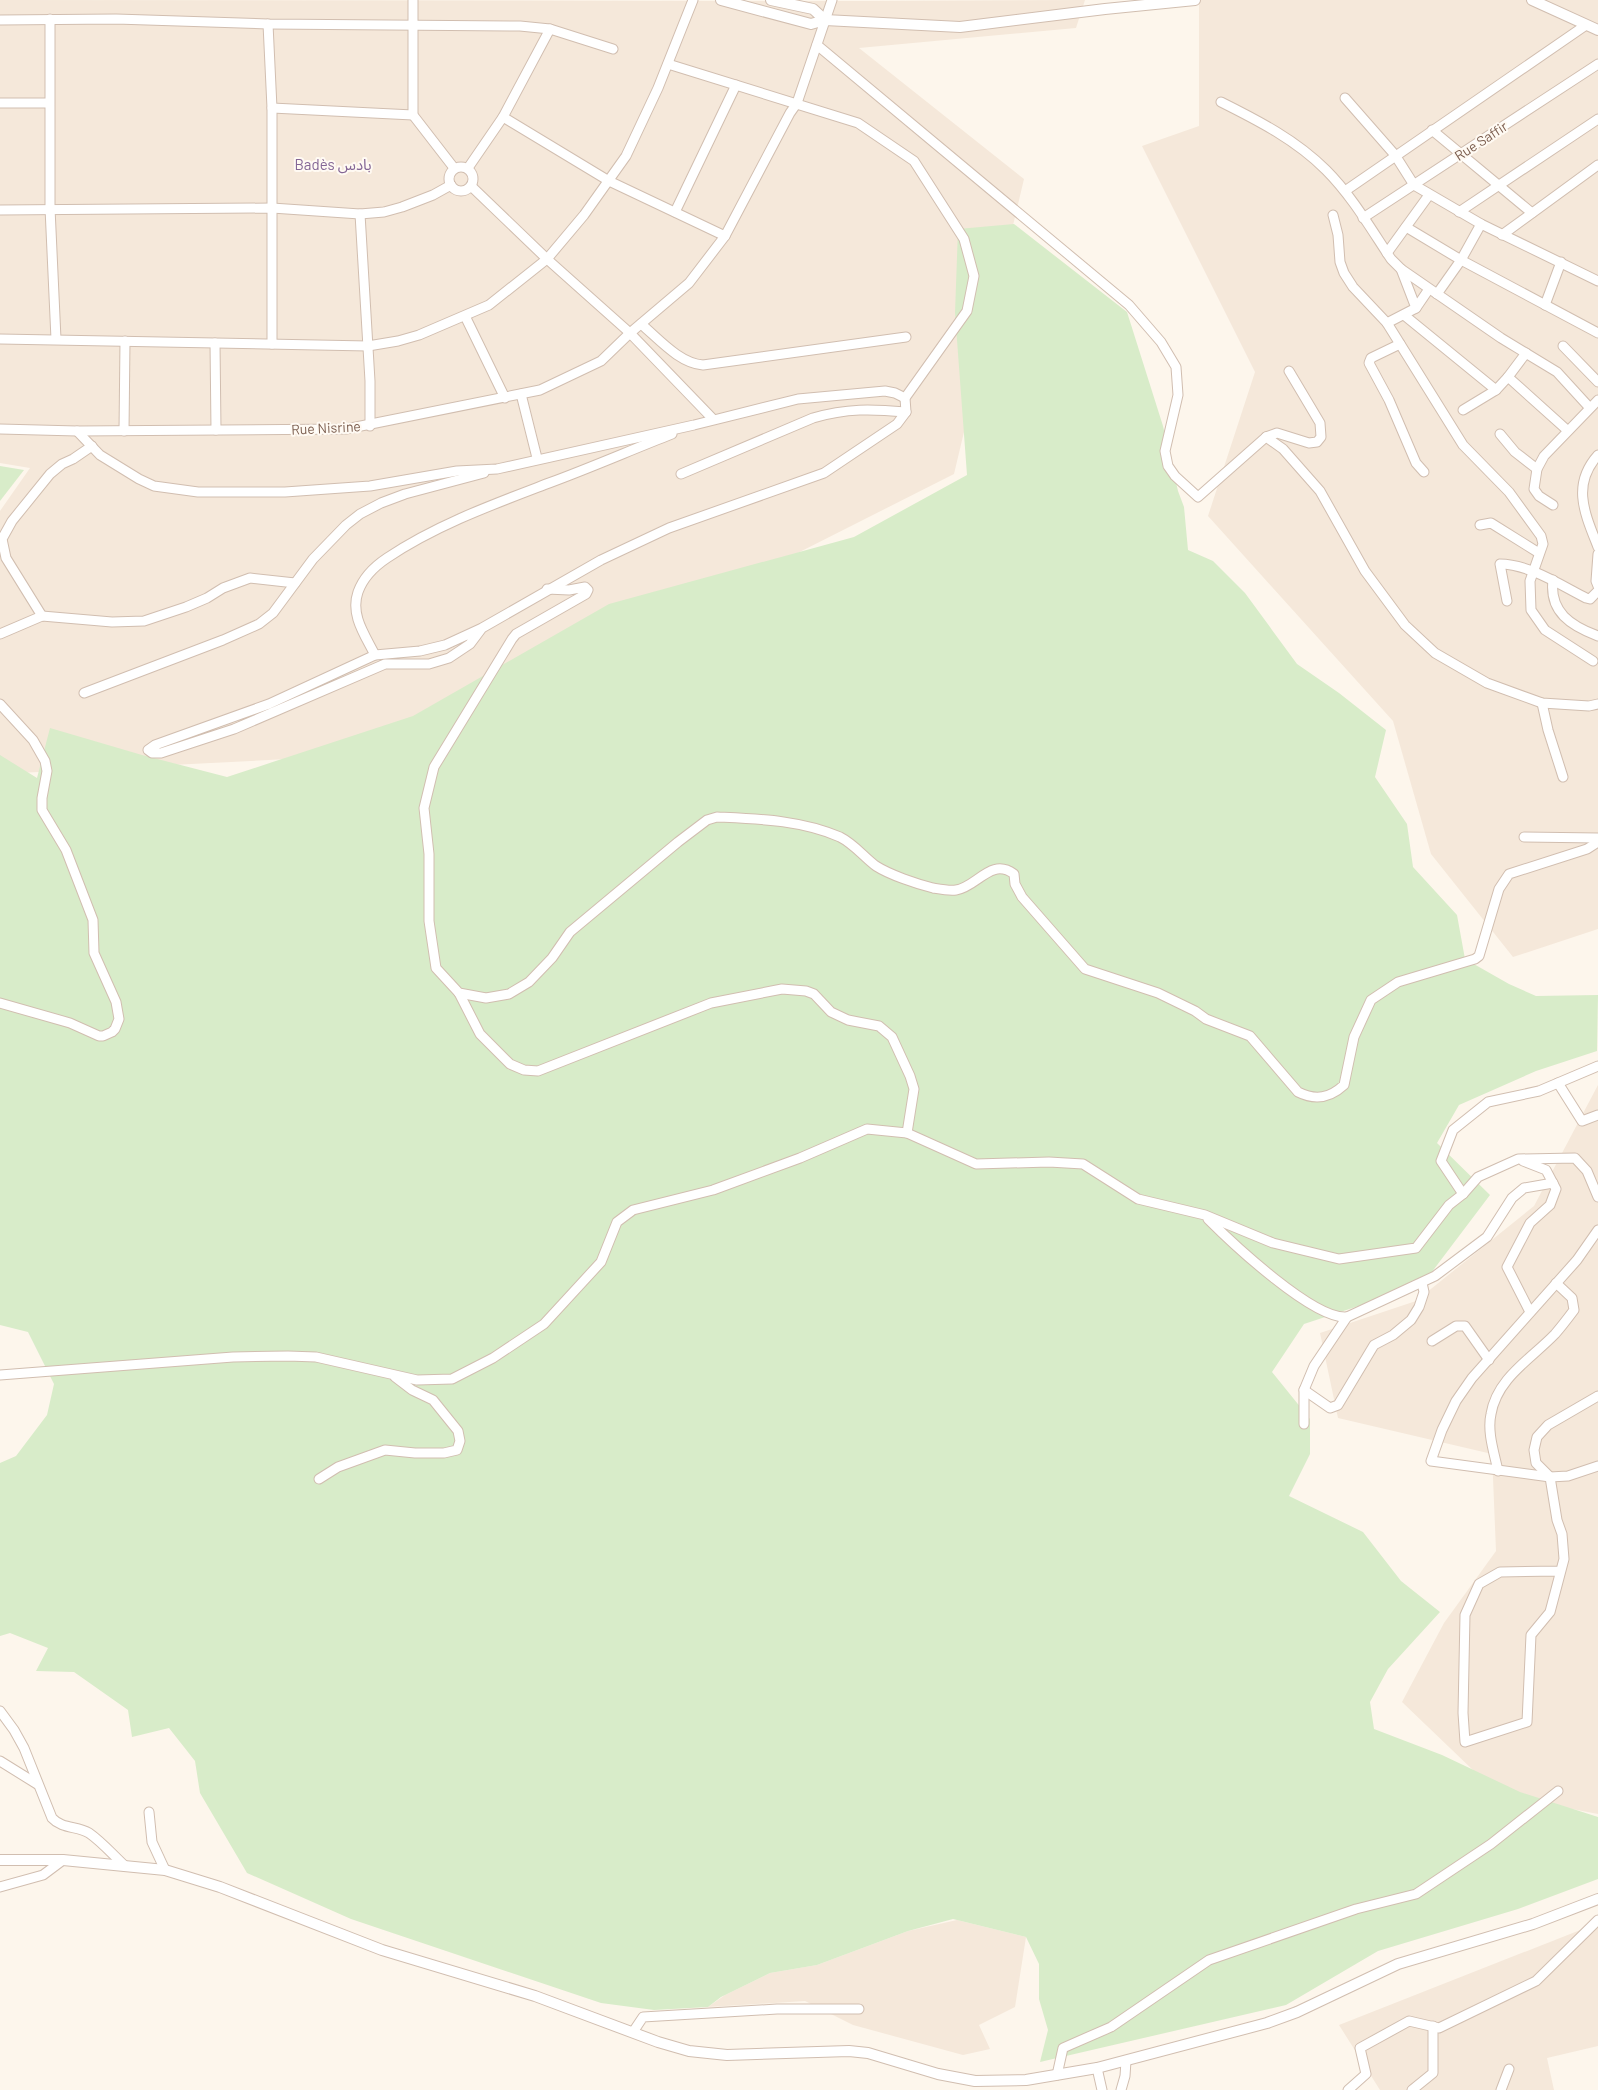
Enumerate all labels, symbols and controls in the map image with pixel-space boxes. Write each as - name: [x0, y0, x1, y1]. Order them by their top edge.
- street label: Rue Saffir: [1451, 117, 1510, 164]
- district label: Badès بادس: [295, 155, 371, 174]
- street label: Rue Nisrine: [291, 417, 361, 438]

